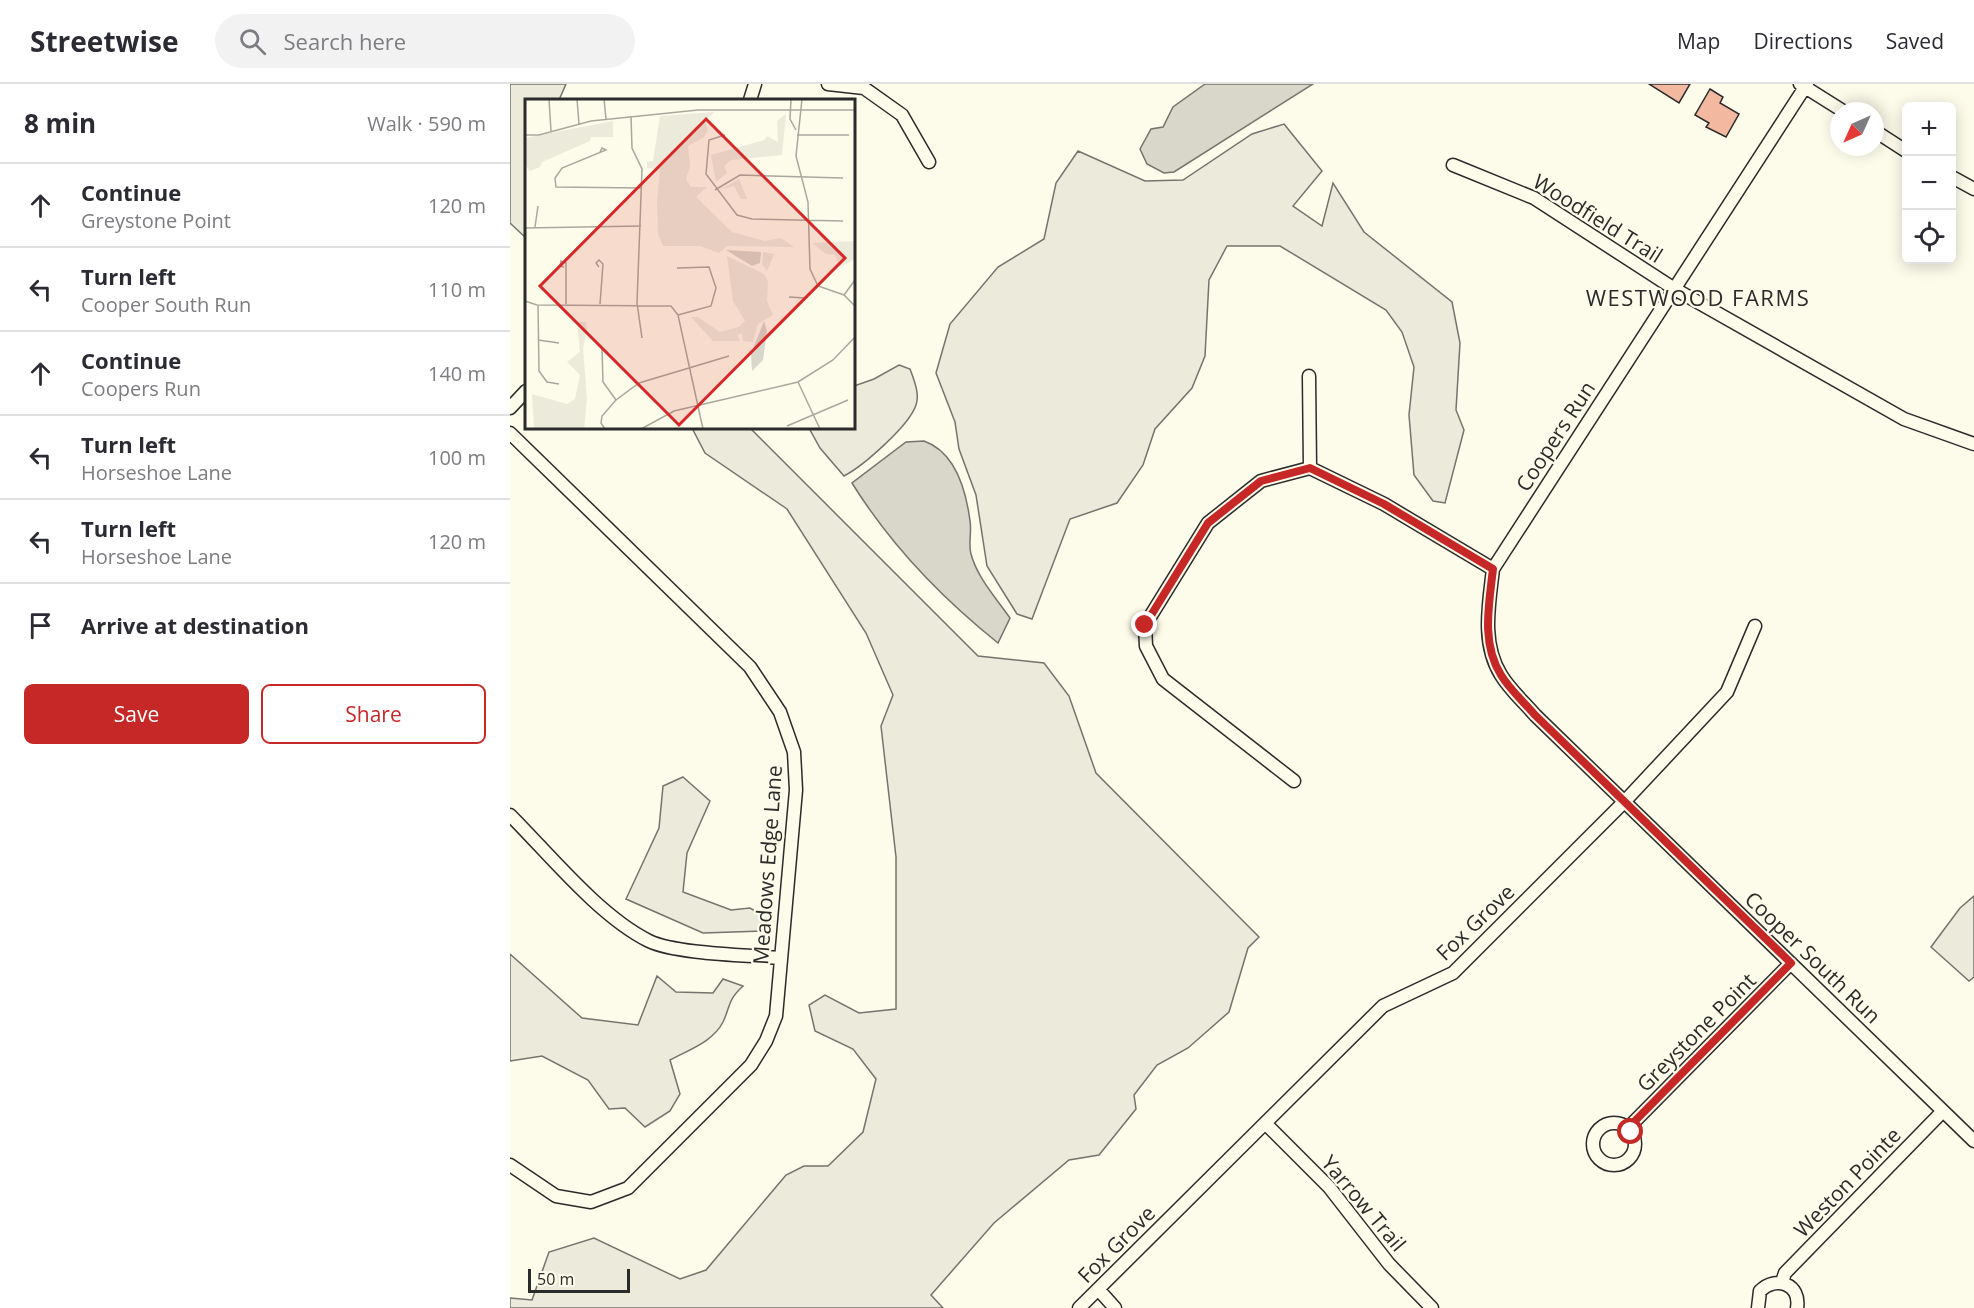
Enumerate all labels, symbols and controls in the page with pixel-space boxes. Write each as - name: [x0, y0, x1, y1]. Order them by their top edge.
- search box: [215, 14, 635, 68]
- text: Streetwise: [30, 22, 179, 60]
- icon: search: [236, 25, 269, 58]
- text: Search here: [284, 26, 406, 56]
- text: Map: [1677, 27, 1720, 55]
- text: Directions: [1753, 27, 1853, 55]
- text: Saved: [1886, 27, 1944, 55]
- inset map: [525, 99, 855, 429]
- north arrow: [1830, 102, 1884, 156]
- map controls: [1902, 102, 1956, 264]
- button: +: [1902, 102, 1956, 156]
- text: 8 min: [24, 105, 96, 141]
- text: Walk · 590 m: [367, 110, 486, 137]
- button: −: [1902, 156, 1956, 210]
- street label: Woodfield Trail: [1528, 167, 1668, 269]
- text: Continue: [81, 177, 181, 207]
- icon: ahead: [24, 189, 57, 222]
- text: 120 m: [428, 192, 486, 219]
- text: Greystone Point: [81, 207, 231, 234]
- button: locate: [1902, 210, 1956, 264]
- text: Turn left: [81, 261, 176, 291]
- icon: left: [24, 273, 57, 306]
- text: 110 m: [428, 276, 486, 303]
- district label: WESTWOOD FARMS: [1586, 282, 1810, 312]
- text: Cooper South Run: [81, 291, 251, 318]
- text: Continue: [81, 345, 181, 375]
- icon: ahead: [24, 357, 57, 390]
- text: 140 m: [428, 360, 486, 387]
- text: Coopers Run: [81, 375, 201, 402]
- street label: Coopers Run: [1509, 376, 1601, 496]
- text: Turn left: [81, 429, 176, 459]
- icon: left: [24, 441, 57, 474]
- text: 100 m: [428, 444, 486, 471]
- text: Horseshoe Lane: [81, 459, 232, 486]
- text: Turn left: [81, 513, 176, 543]
- icon: left: [24, 525, 57, 558]
- text: 120 m: [428, 528, 486, 555]
- text: Horseshoe Lane: [81, 543, 232, 570]
- icon: arrive: [24, 609, 57, 642]
- text: Arrive at destination: [81, 610, 309, 640]
- route end: [1131, 611, 1157, 637]
- button: Save: [24, 684, 249, 744]
- button: Share: [261, 684, 486, 744]
- street label: Meadows Edge Lane: [746, 764, 788, 966]
- street label: Fox Grove: [1430, 878, 1520, 966]
- street label: Cooper South Run: [1739, 885, 1887, 1029]
- street label: Greystone Point: [1630, 966, 1762, 1098]
- route start: [1617, 1118, 1643, 1144]
- street label: Weston Pointe: [1787, 1121, 1907, 1243]
- street label: Yarrow Trail: [1316, 1149, 1412, 1257]
- street label: Fox Grove: [1071, 1199, 1161, 1289]
- scale bar: [528, 1266, 630, 1294]
- text: 50 m: [537, 1268, 574, 1290]

